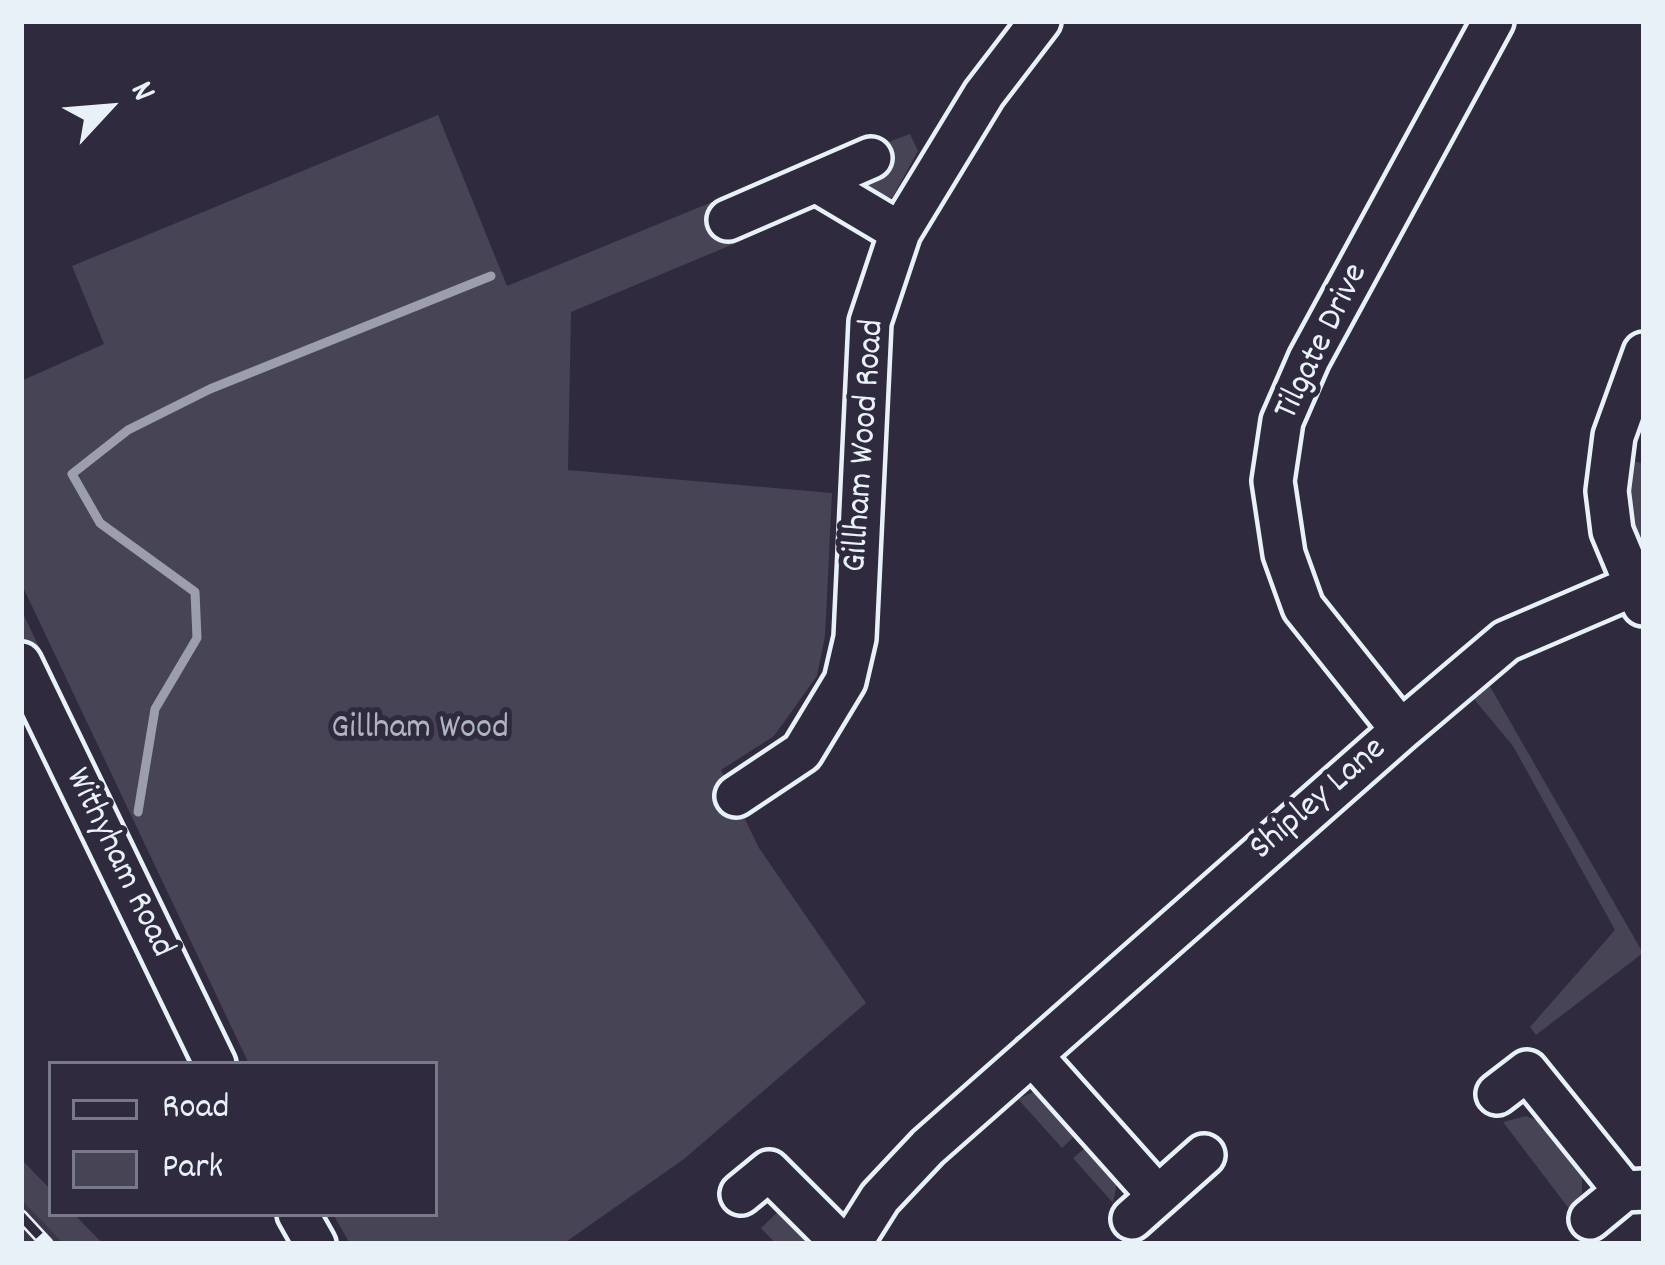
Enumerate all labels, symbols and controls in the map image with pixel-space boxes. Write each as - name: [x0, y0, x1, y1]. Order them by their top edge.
- north arrow: [48, 48, 168, 168]
- text: N: [116, 74, 166, 110]
- street label: Tilgate Drive: [1268, 258, 1380, 428]
- street label: Gillham Wood Road: [837, 318, 897, 574]
- park label: Gillham Wood: [331, 709, 509, 753]
- street label: Shipley Lane: [1243, 730, 1397, 872]
- street label: Withyham Road: [53, 762, 181, 966]
- legend: [48, 1061, 438, 1217]
- text: Road: [162, 1083, 229, 1135]
- text: Park: [162, 1143, 223, 1195]

